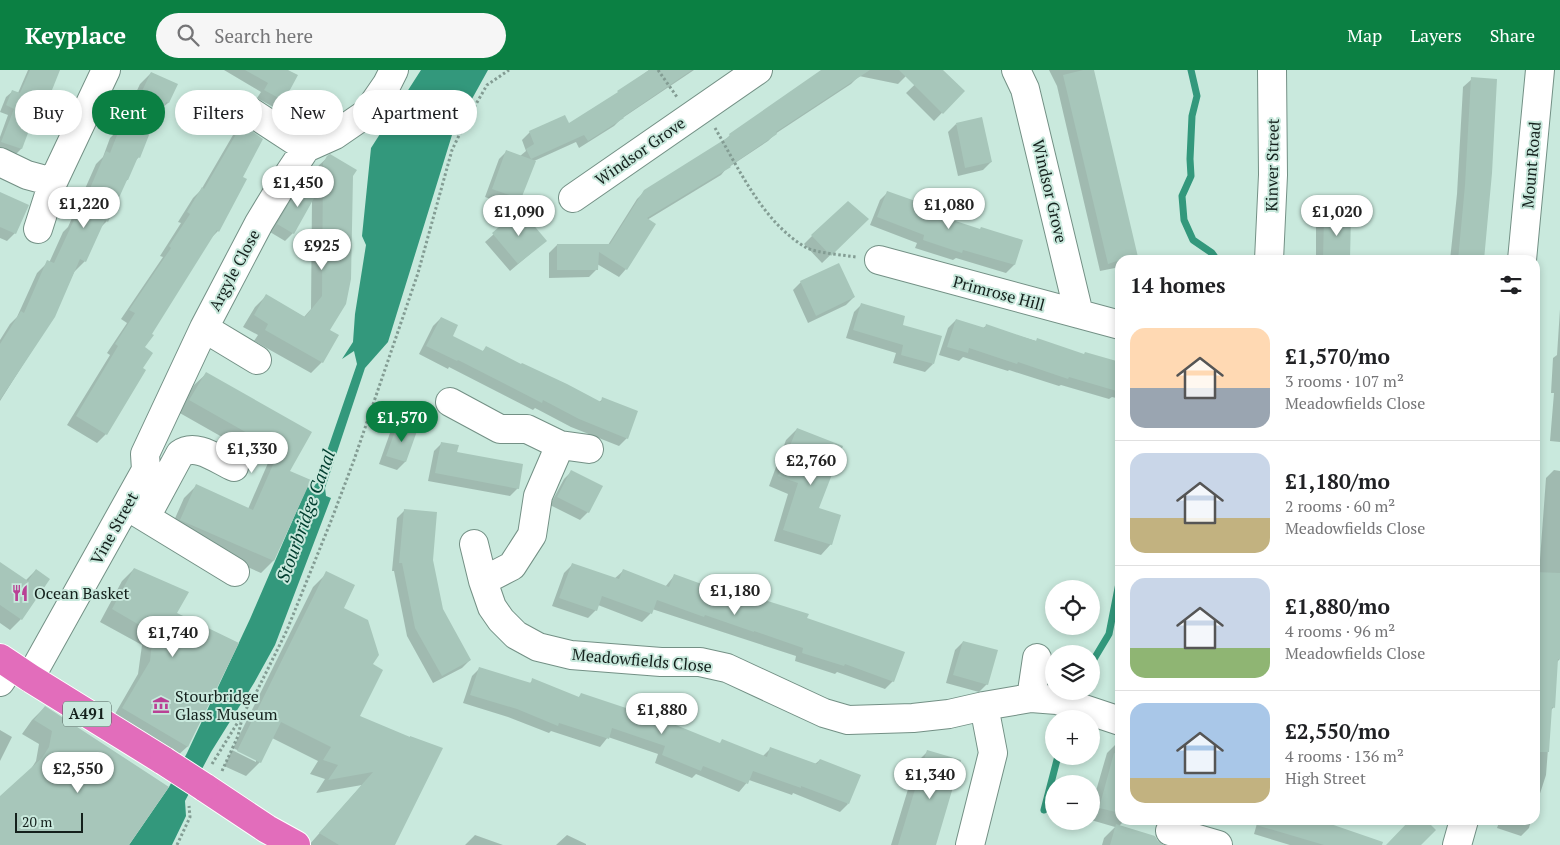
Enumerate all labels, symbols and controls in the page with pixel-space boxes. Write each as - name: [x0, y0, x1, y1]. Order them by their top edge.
- search box: [156, 13, 506, 58]
- text: Keyplace: [25, 19, 126, 51]
- icon: search: [174, 21, 202, 49]
- text: Search here: [214, 23, 313, 48]
- text: Map: [1347, 23, 1382, 47]
- text: Layers: [1410, 23, 1462, 47]
- text: Share: [1490, 23, 1535, 47]
- chip: Buy: [15, 90, 82, 135]
- chip: Rent: [92, 90, 165, 135]
- chip: Filters: [175, 90, 262, 135]
- chip: New: [272, 90, 343, 135]
- chip: Apartment: [353, 90, 477, 135]
- street label: Windsor Grove: [590, 112, 690, 190]
- street label: Kinver Street: [1260, 118, 1284, 212]
- street label: Mount Road: [1516, 121, 1546, 209]
- street label: Windsor Grove: [1027, 137, 1073, 245]
- pin: £1,450: [257, 166, 339, 208]
- text: £1,450: [273, 171, 323, 193]
- pin: £1,220: [43, 186, 125, 229]
- pin: £1,080: [908, 188, 990, 230]
- text: £1,220: [59, 192, 109, 214]
- text: £1,080: [924, 193, 974, 215]
- pin: £1,090: [478, 194, 560, 237]
- pin: £1,020: [1296, 194, 1378, 237]
- text: £1,090: [494, 200, 544, 222]
- text: £1,020: [1312, 200, 1362, 222]
- street label: Argyle Close: [203, 225, 265, 315]
- pin: £925: [292, 228, 352, 271]
- text: £925: [304, 234, 340, 256]
- street label: Primrose Hill: [951, 270, 1048, 316]
- text: 14 homes: [1130, 271, 1226, 299]
- icon: filters: [1497, 271, 1525, 299]
- text: £1,570/mo: [1285, 342, 1390, 370]
- icon: home: [1170, 348, 1230, 408]
- text: 3 rooms · 107 m²: [1285, 370, 1404, 392]
- text: Meadowfields Close: [1285, 392, 1425, 414]
- pin: £1,570: [361, 400, 443, 443]
- text: £1,570: [377, 406, 427, 428]
- pin: £1,330: [211, 432, 293, 474]
- text: £1,330: [227, 437, 277, 459]
- pin: £2,760: [770, 444, 852, 486]
- water label: Stourbridge Canal: [270, 446, 340, 585]
- text: £2,760: [786, 449, 836, 471]
- text: £1,180/mo: [1285, 467, 1390, 495]
- icon: home: [1170, 473, 1230, 533]
- street label: Vine Street: [85, 488, 143, 568]
- text: 2 rooms · 60 m²: [1285, 495, 1395, 517]
- text: Meadowfields Close: [1285, 517, 1425, 539]
- pin: £1,180: [694, 574, 776, 616]
- text: £1,180: [710, 579, 760, 601]
- map controls: [1045, 580, 1100, 830]
- button: locate: [1045, 580, 1100, 635]
- place label: Ocean Basket: [34, 582, 129, 604]
- restaurant icon: Ocean Basket: [10, 583, 30, 603]
- text: £1,880/mo: [1285, 592, 1390, 620]
- icon: home: [1170, 598, 1230, 658]
- pin: £1,740: [132, 616, 214, 658]
- text: 4 rooms · 96 m²: [1285, 620, 1395, 642]
- text: £1,740: [148, 621, 198, 643]
- text: Meadowfields Close: [1285, 642, 1425, 664]
- street label: Meadowfields Close: [571, 643, 713, 677]
- button: layers: [1045, 645, 1100, 700]
- place label: Stourbridge Glass Museum: [175, 685, 278, 725]
- pin: £1,880: [621, 692, 703, 735]
- museum icon: Stourbridge Glass Museum: [151, 695, 171, 715]
- text: £1,880: [637, 698, 687, 720]
- road number: A491: [63, 702, 111, 726]
- button: +: [1045, 710, 1100, 765]
- text: £2,550/mo: [1285, 717, 1390, 745]
- icon: home: [1170, 723, 1230, 783]
- text: 4 rooms · 136 m²: [1285, 745, 1404, 767]
- pin: £2,550: [37, 752, 119, 794]
- text: £2,550: [53, 757, 103, 779]
- pin: £1,340: [889, 758, 971, 800]
- text: £1,340: [905, 763, 955, 785]
- text: High Street: [1285, 767, 1366, 789]
- button: −: [1045, 775, 1100, 830]
- scale bar: [15, 810, 82, 833]
- text: 20 m: [22, 812, 52, 831]

